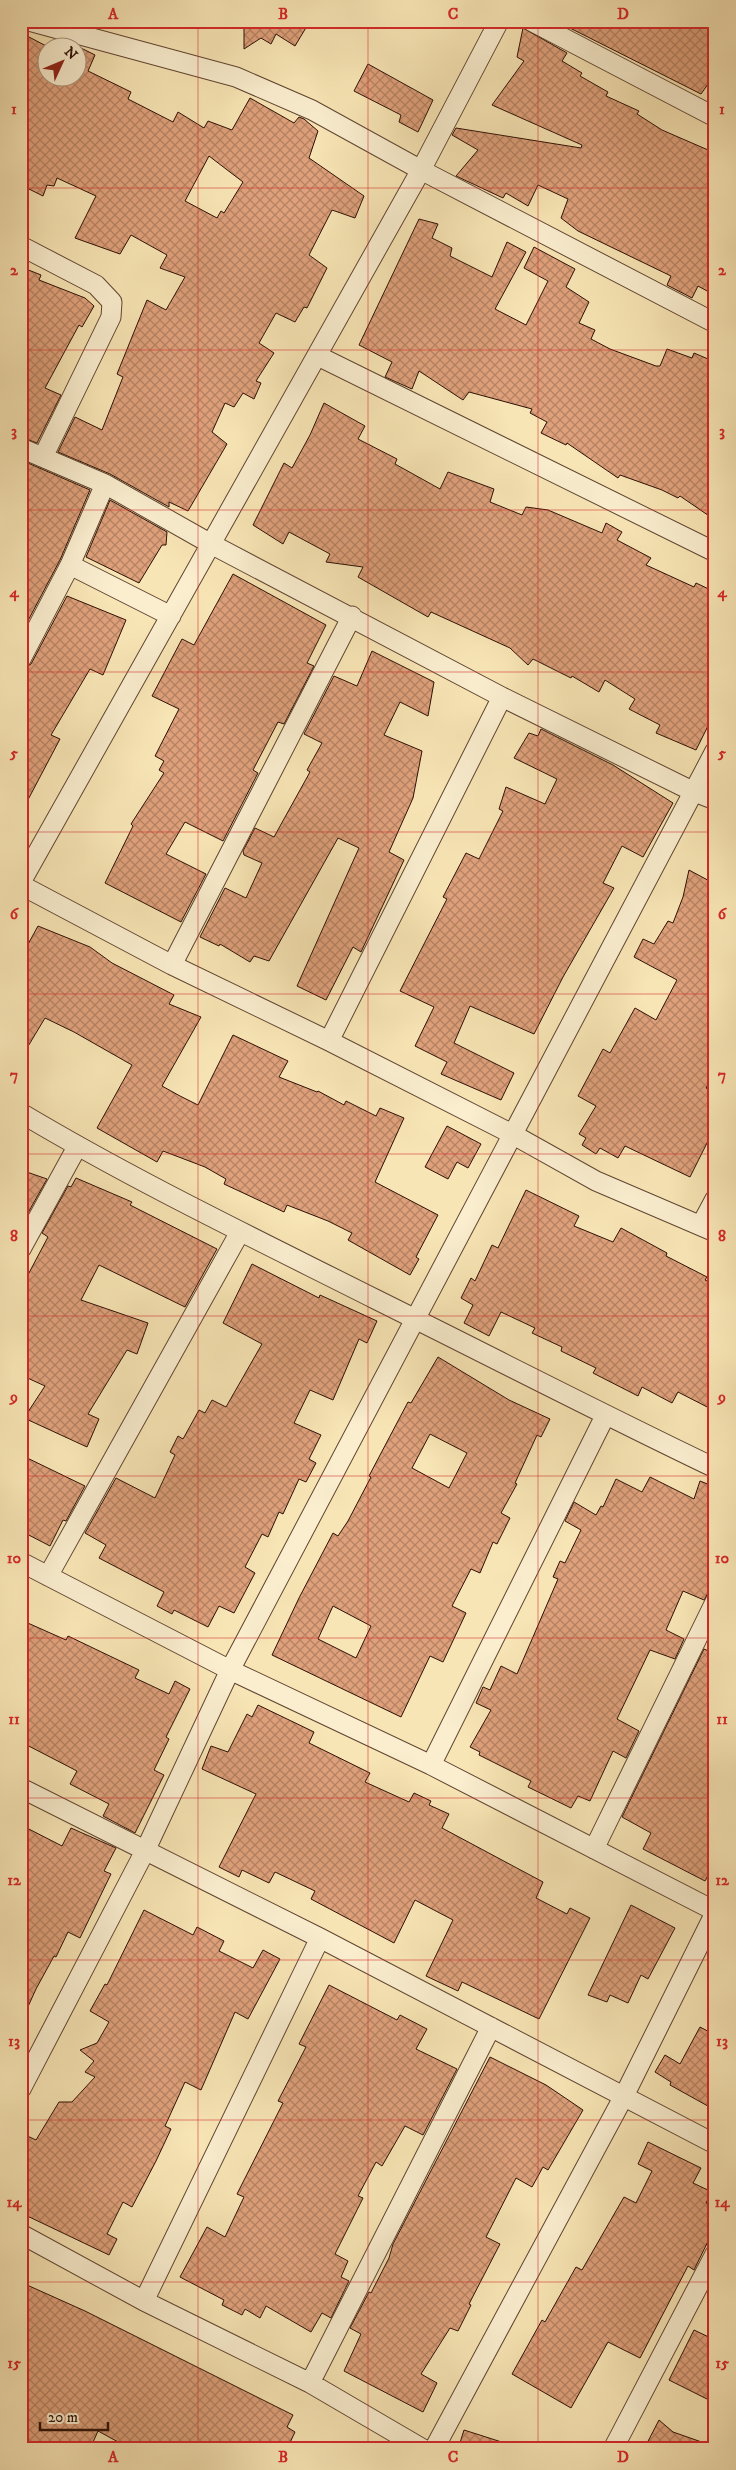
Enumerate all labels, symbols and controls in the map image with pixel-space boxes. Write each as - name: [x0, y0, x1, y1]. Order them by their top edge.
- text: A: [107, 4, 119, 24]
- text: B: [278, 4, 288, 24]
- text: C: [448, 4, 458, 24]
- text: D: [617, 4, 629, 24]
- north arrow: [38, 38, 88, 88]
- text: N: [60, 43, 81, 64]
- text: 1: [11, 99, 17, 119]
- text: 1: [719, 99, 725, 119]
- text: 2: [10, 260, 19, 280]
- text: 2: [718, 260, 727, 280]
- text: 3: [11, 421, 17, 441]
- text: 3: [719, 421, 725, 441]
- text: 4: [8, 582, 19, 602]
- text: 4: [716, 582, 727, 602]
- text: 5: [9, 743, 18, 763]
- text: 5: [717, 743, 726, 763]
- text: 6: [10, 904, 20, 924]
- text: 6: [718, 904, 728, 924]
- text: 7: [10, 1065, 18, 1085]
- text: 7: [718, 1065, 726, 1085]
- text: 8: [10, 1226, 18, 1246]
- text: 8: [718, 1226, 726, 1246]
- text: 9: [9, 1387, 18, 1407]
- text: 9: [717, 1387, 726, 1407]
- text: 10: [7, 1548, 22, 1568]
- text: 10: [715, 1548, 730, 1568]
- text: 11: [8, 1709, 20, 1729]
- text: 11: [716, 1709, 728, 1729]
- text: 12: [7, 1870, 22, 1890]
- text: 12: [715, 1870, 730, 1890]
- text: 13: [8, 2031, 20, 2051]
- text: 13: [716, 2031, 728, 2051]
- text: 14: [6, 2192, 22, 2212]
- text: 14: [714, 2192, 730, 2212]
- text: 15: [7, 2353, 21, 2373]
- text: 15: [715, 2353, 729, 2373]
- scale bar: [40, 2400, 108, 2432]
- text: 20 m: [48, 2408, 78, 2427]
- text: A: [107, 2447, 119, 2467]
- text: B: [278, 2447, 288, 2467]
- text: C: [448, 2447, 458, 2467]
- text: D: [617, 2447, 629, 2467]

